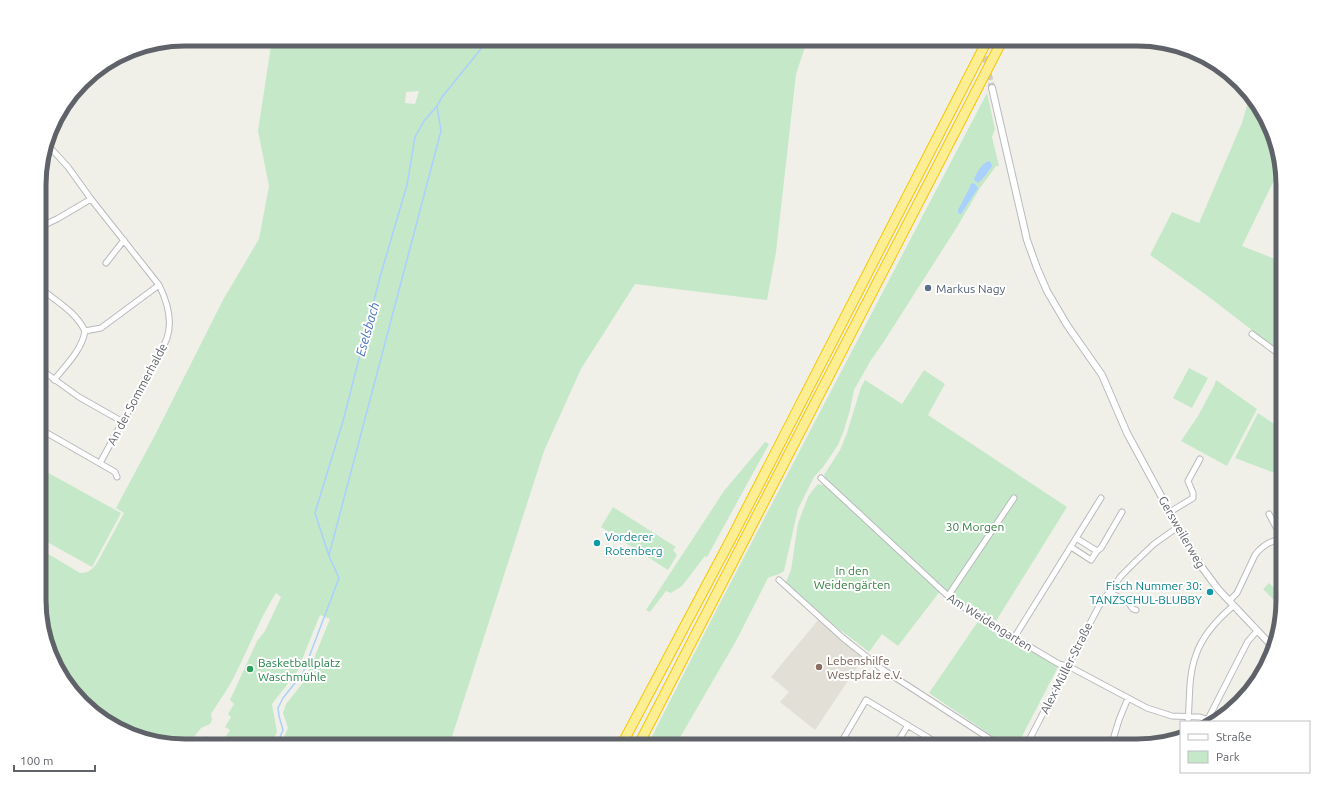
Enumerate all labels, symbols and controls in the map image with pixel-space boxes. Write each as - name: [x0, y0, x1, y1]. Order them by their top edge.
- place label: Markus Nagy: [936, 282, 1006, 295]
- marker: Markus Nagy: [923, 283, 933, 293]
- water label: Eselsbach: [353, 300, 381, 358]
- street label: An der Sommerhalde: [105, 341, 169, 447]
- street label: Gersweilerweg: [1156, 494, 1208, 570]
- park label: 30 Morgen: [946, 520, 1004, 533]
- place label: Vorderer Rotenberg: [605, 530, 663, 557]
- marker: Vorderer Rotenberg: [592, 538, 602, 548]
- park label: In den Weidengärten: [814, 564, 890, 591]
- place label: Fisch Nummer 30: TANZSCHUL-BLUBBY: [1090, 579, 1202, 606]
- marker: Fisch Nummer 30: TANZSCHUL-BLUBBY: [1205, 587, 1215, 597]
- street label: Am Weidengarten: [945, 591, 1035, 653]
- street label: Alex-Müller-Straße: [1037, 620, 1095, 716]
- place label: Lebenshilfe Westpfalz e.V.: [827, 654, 902, 681]
- place label: Basketballplatz Waschmühle: [258, 656, 341, 683]
- marker: Lebenshilfe Westpfalz e.V.: [814, 662, 824, 672]
- marker: Basketballplatz Waschmühle: [245, 664, 255, 674]
- legend: [1180, 721, 1310, 773]
- text: Straße: [1216, 730, 1252, 743]
- scale bar: [14, 747, 95, 773]
- text: Park: [1216, 750, 1240, 763]
- text: 100 m: [20, 754, 53, 767]

